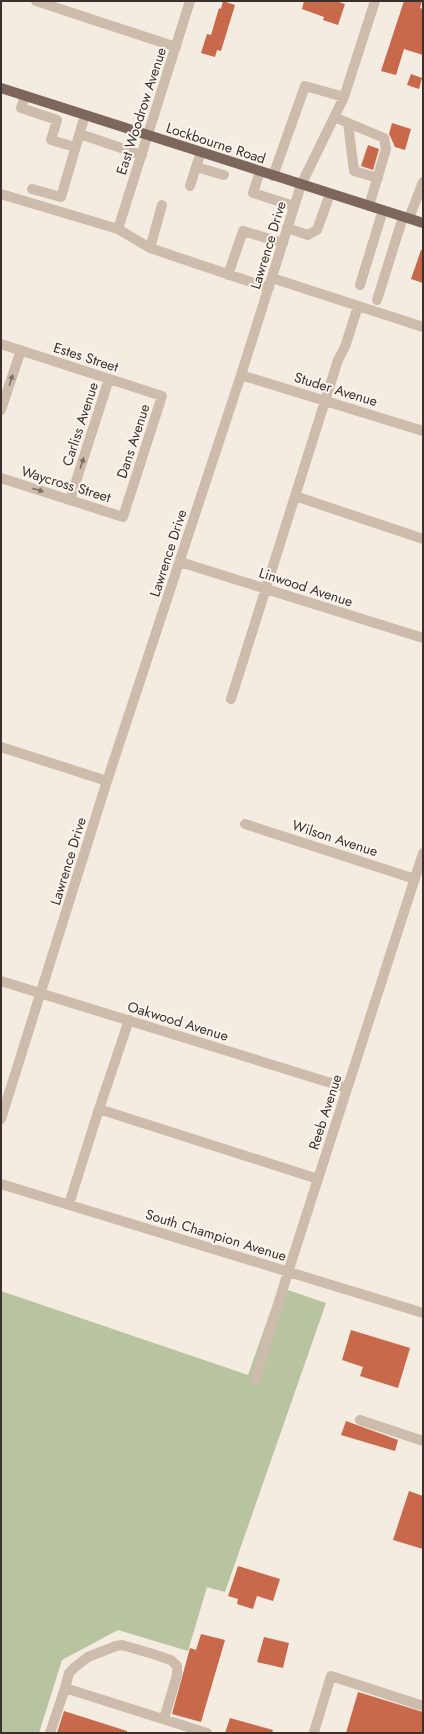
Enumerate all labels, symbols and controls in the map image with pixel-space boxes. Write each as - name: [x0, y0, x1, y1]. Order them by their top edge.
- street label: East Woodrow Avenue: [111, 45, 171, 177]
- street label: Lockbourne Road: [164, 117, 268, 169]
- street label: Lawrence Drive: [245, 199, 291, 291]
- street label: Estes Street: [51, 337, 122, 377]
- street label: Studer Avenue: [292, 367, 380, 411]
- one-way arrow: [8, 374, 14, 386]
- street label: Carliss Avenue: [57, 379, 103, 469]
- street label: Dans Avenue: [112, 401, 154, 481]
- one-way arrow: [79, 456, 85, 468]
- street label: Waycross Street: [19, 461, 114, 507]
- one-way arrow: [33, 487, 45, 493]
- street label: Lawrence Drive: [144, 507, 192, 599]
- street label: Linwood Avenue: [256, 562, 356, 612]
- street label: Lawrence Drive: [45, 815, 91, 907]
- street label: Wilson Avenue: [290, 815, 380, 861]
- street label: Oakwood Avenue: [125, 996, 231, 1046]
- street label: Reeb Avenue: [303, 1072, 347, 1152]
- street label: South Champion Avenue: [143, 1204, 289, 1266]

